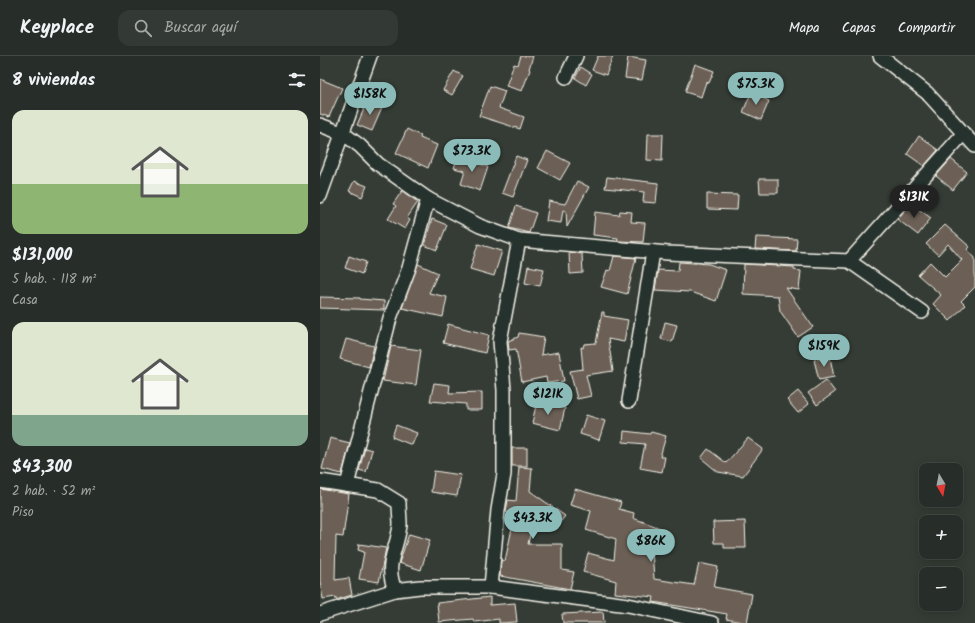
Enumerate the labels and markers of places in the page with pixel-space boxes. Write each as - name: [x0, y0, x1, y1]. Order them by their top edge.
- pin: $75.3K: [723, 72, 789, 106]
- pin: $158K: [342, 82, 398, 116]
- pin: $73.3K: [439, 139, 505, 173]
- pin: $131K: [886, 185, 942, 219]
- pin: $159K: [796, 334, 852, 368]
- pin: $121K: [520, 382, 576, 416]
- pin: $43.3K: [500, 506, 566, 540]
- pin: $86K: [627, 529, 675, 563]

